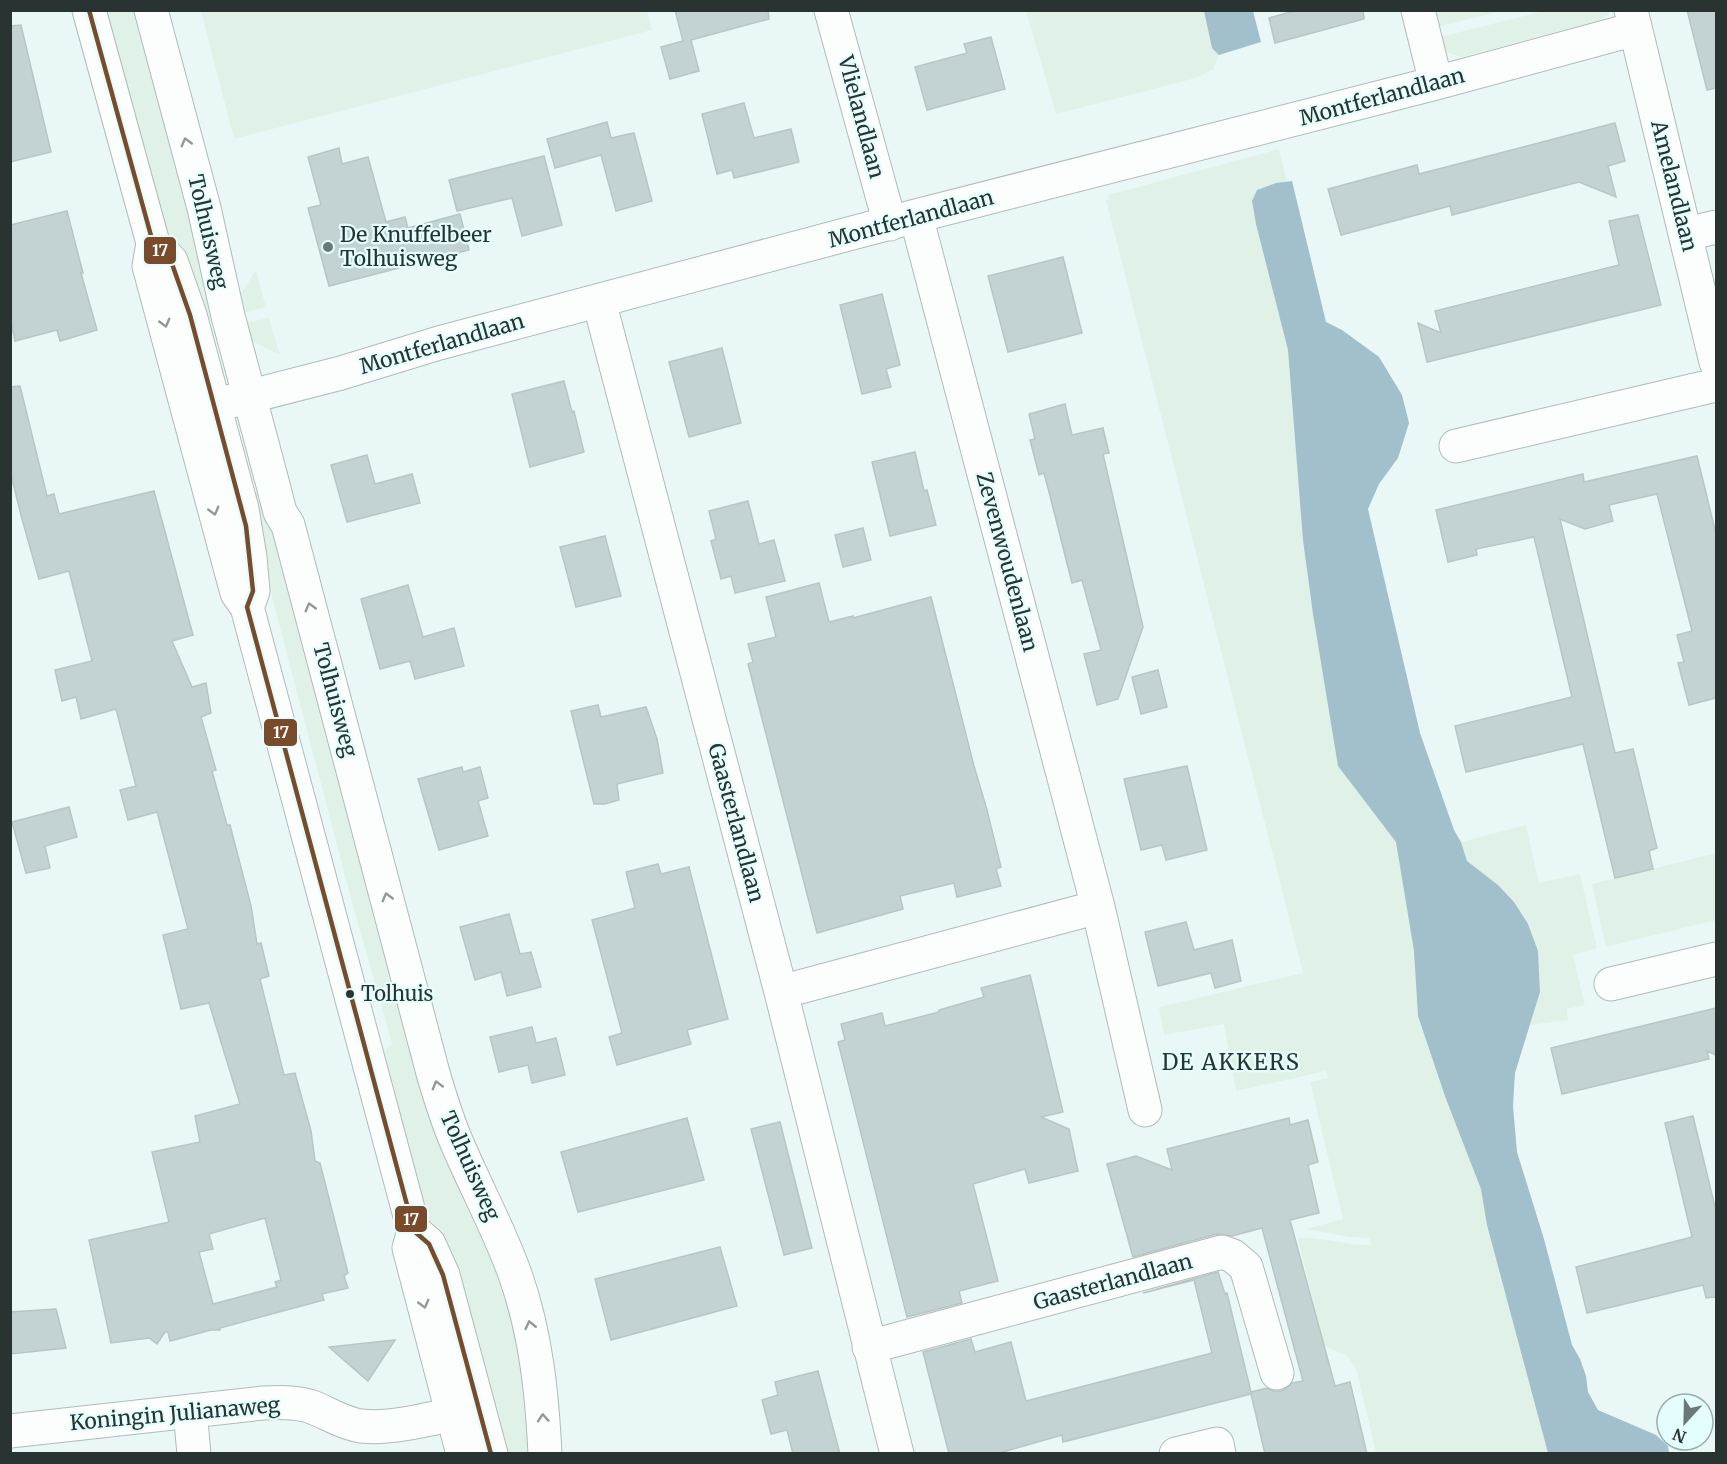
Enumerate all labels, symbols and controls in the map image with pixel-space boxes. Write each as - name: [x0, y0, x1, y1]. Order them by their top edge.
- street label: Vlielandlaan: [832, 52, 891, 181]
- street label: Montferlandlaan: [1296, 61, 1468, 132]
- street label: Amelandlaan: [1645, 117, 1704, 254]
- one-way arrow: [181, 138, 194, 148]
- street label: Tolhuisweg: [182, 172, 235, 292]
- street label: Montferlandlaan: [825, 183, 997, 254]
- place label: De Knuffelbeer Tolhuisweg: [340, 221, 492, 272]
- line badge: 17: [143, 236, 177, 265]
- text: 17: [152, 240, 168, 260]
- marker: De Knuffelbeer Tolhuisweg: [321, 240, 335, 254]
- street label: Montferlandlaan: [356, 307, 527, 380]
- one-way arrow: [157, 318, 170, 328]
- street label: Zevenwoudenlaan: [971, 469, 1044, 655]
- one-way arrow: [207, 506, 220, 516]
- one-way arrow: [305, 602, 317, 613]
- street label: Tolhuisweg: [307, 640, 364, 760]
- line badge: 17: [263, 718, 298, 747]
- text: 17: [273, 722, 289, 742]
- street label: Gaasterlandlaan: [702, 740, 771, 905]
- one-way arrow: [382, 892, 394, 903]
- place label: Tolhuis: [361, 981, 433, 1006]
- marker: Tolhuis: [344, 988, 356, 1000]
- district label: DE AKKERS: [1162, 1048, 1300, 1076]
- one-way arrow: [432, 1080, 444, 1091]
- street label: Tolhuisweg: [434, 1107, 507, 1225]
- line badge: 17: [394, 1205, 428, 1233]
- text: 17: [403, 1209, 419, 1229]
- street label: Gaasterlandlaan: [1030, 1247, 1195, 1316]
- one-way arrow: [417, 1299, 430, 1309]
- one-way arrow: [524, 1321, 537, 1331]
- street label: Koningin Julianaweg: [69, 1391, 282, 1436]
- north arrow: [1655, 1392, 1715, 1452]
- one-way arrow: [537, 1414, 550, 1423]
- text: N: [1669, 1424, 1689, 1448]

